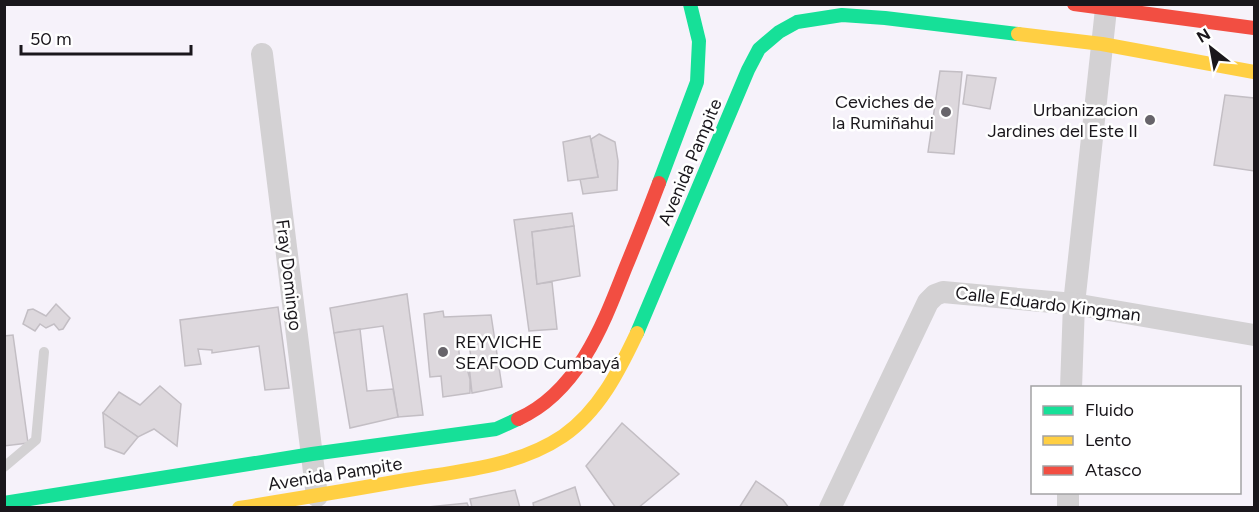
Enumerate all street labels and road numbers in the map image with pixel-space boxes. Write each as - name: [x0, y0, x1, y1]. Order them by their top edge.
- street label: Avenida Pampite: [653, 95, 727, 229]
- street label: Fray Domingo: [271, 218, 307, 332]
- street label: Calle Eduardo Kingman: [954, 282, 1142, 326]
- street label: Avenida Pampite: [266, 453, 404, 495]

